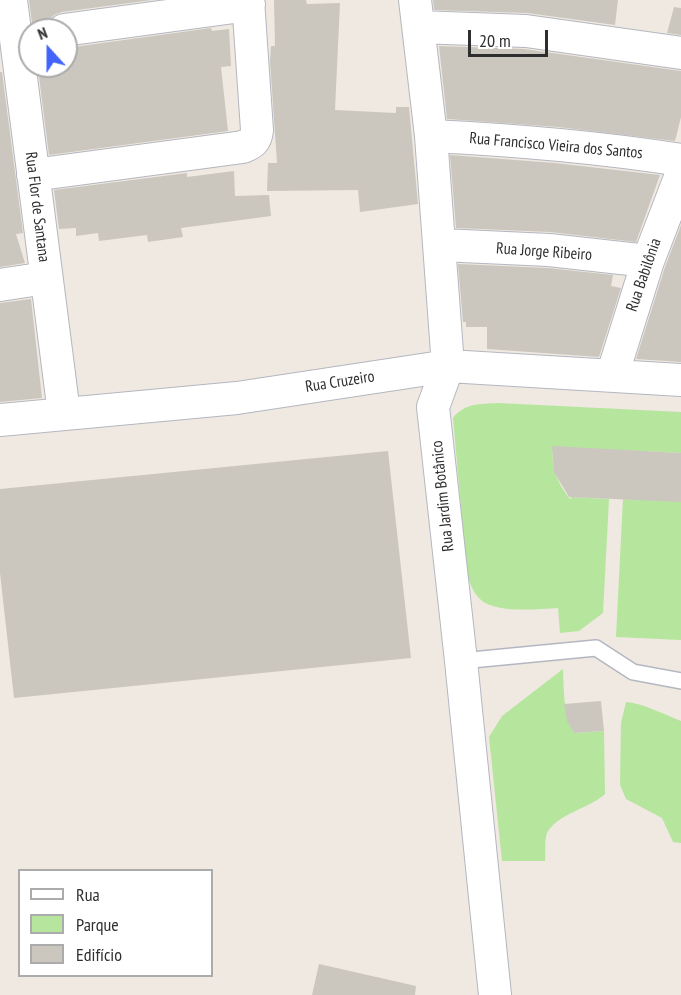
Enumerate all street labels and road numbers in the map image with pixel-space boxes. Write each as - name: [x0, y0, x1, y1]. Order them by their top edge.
- street label: Rua Francisco Vieira dos Santos: [469, 129, 643, 163]
- street label: Rua Flor de Santana: [21, 151, 53, 263]
- street label: Rua Babilônia: [623, 236, 665, 314]
- street label: Rua Jorge Ribeiro: [495, 239, 593, 265]
- street label: Rua Cruzeiro: [304, 367, 376, 397]
- street label: Rua Jardim Botânico: [428, 440, 458, 552]

